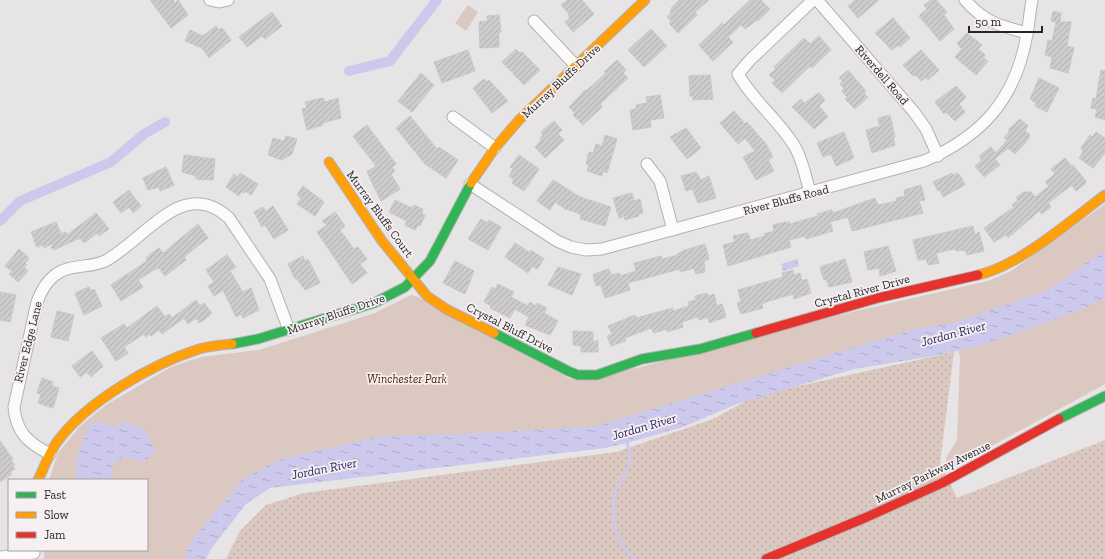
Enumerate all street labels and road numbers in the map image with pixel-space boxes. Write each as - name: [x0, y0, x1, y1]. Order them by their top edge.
- street label: Murray Bluffs Drive: [519, 41, 603, 121]
- street label: Riverdell Road: [852, 42, 912, 108]
- street label: Murray Bluffs Court: [344, 168, 417, 261]
- street label: River Bluffs Road: [742, 182, 831, 218]
- street label: Crystal River Drive: [813, 271, 912, 310]
- street label: Murray Bluffs Drive: [286, 291, 387, 337]
- street label: River Edge Lane: [11, 300, 45, 384]
- street label: Crystal Bluff Drive: [464, 300, 556, 356]
- street label: Murray Parkway Avenue: [873, 438, 993, 506]

